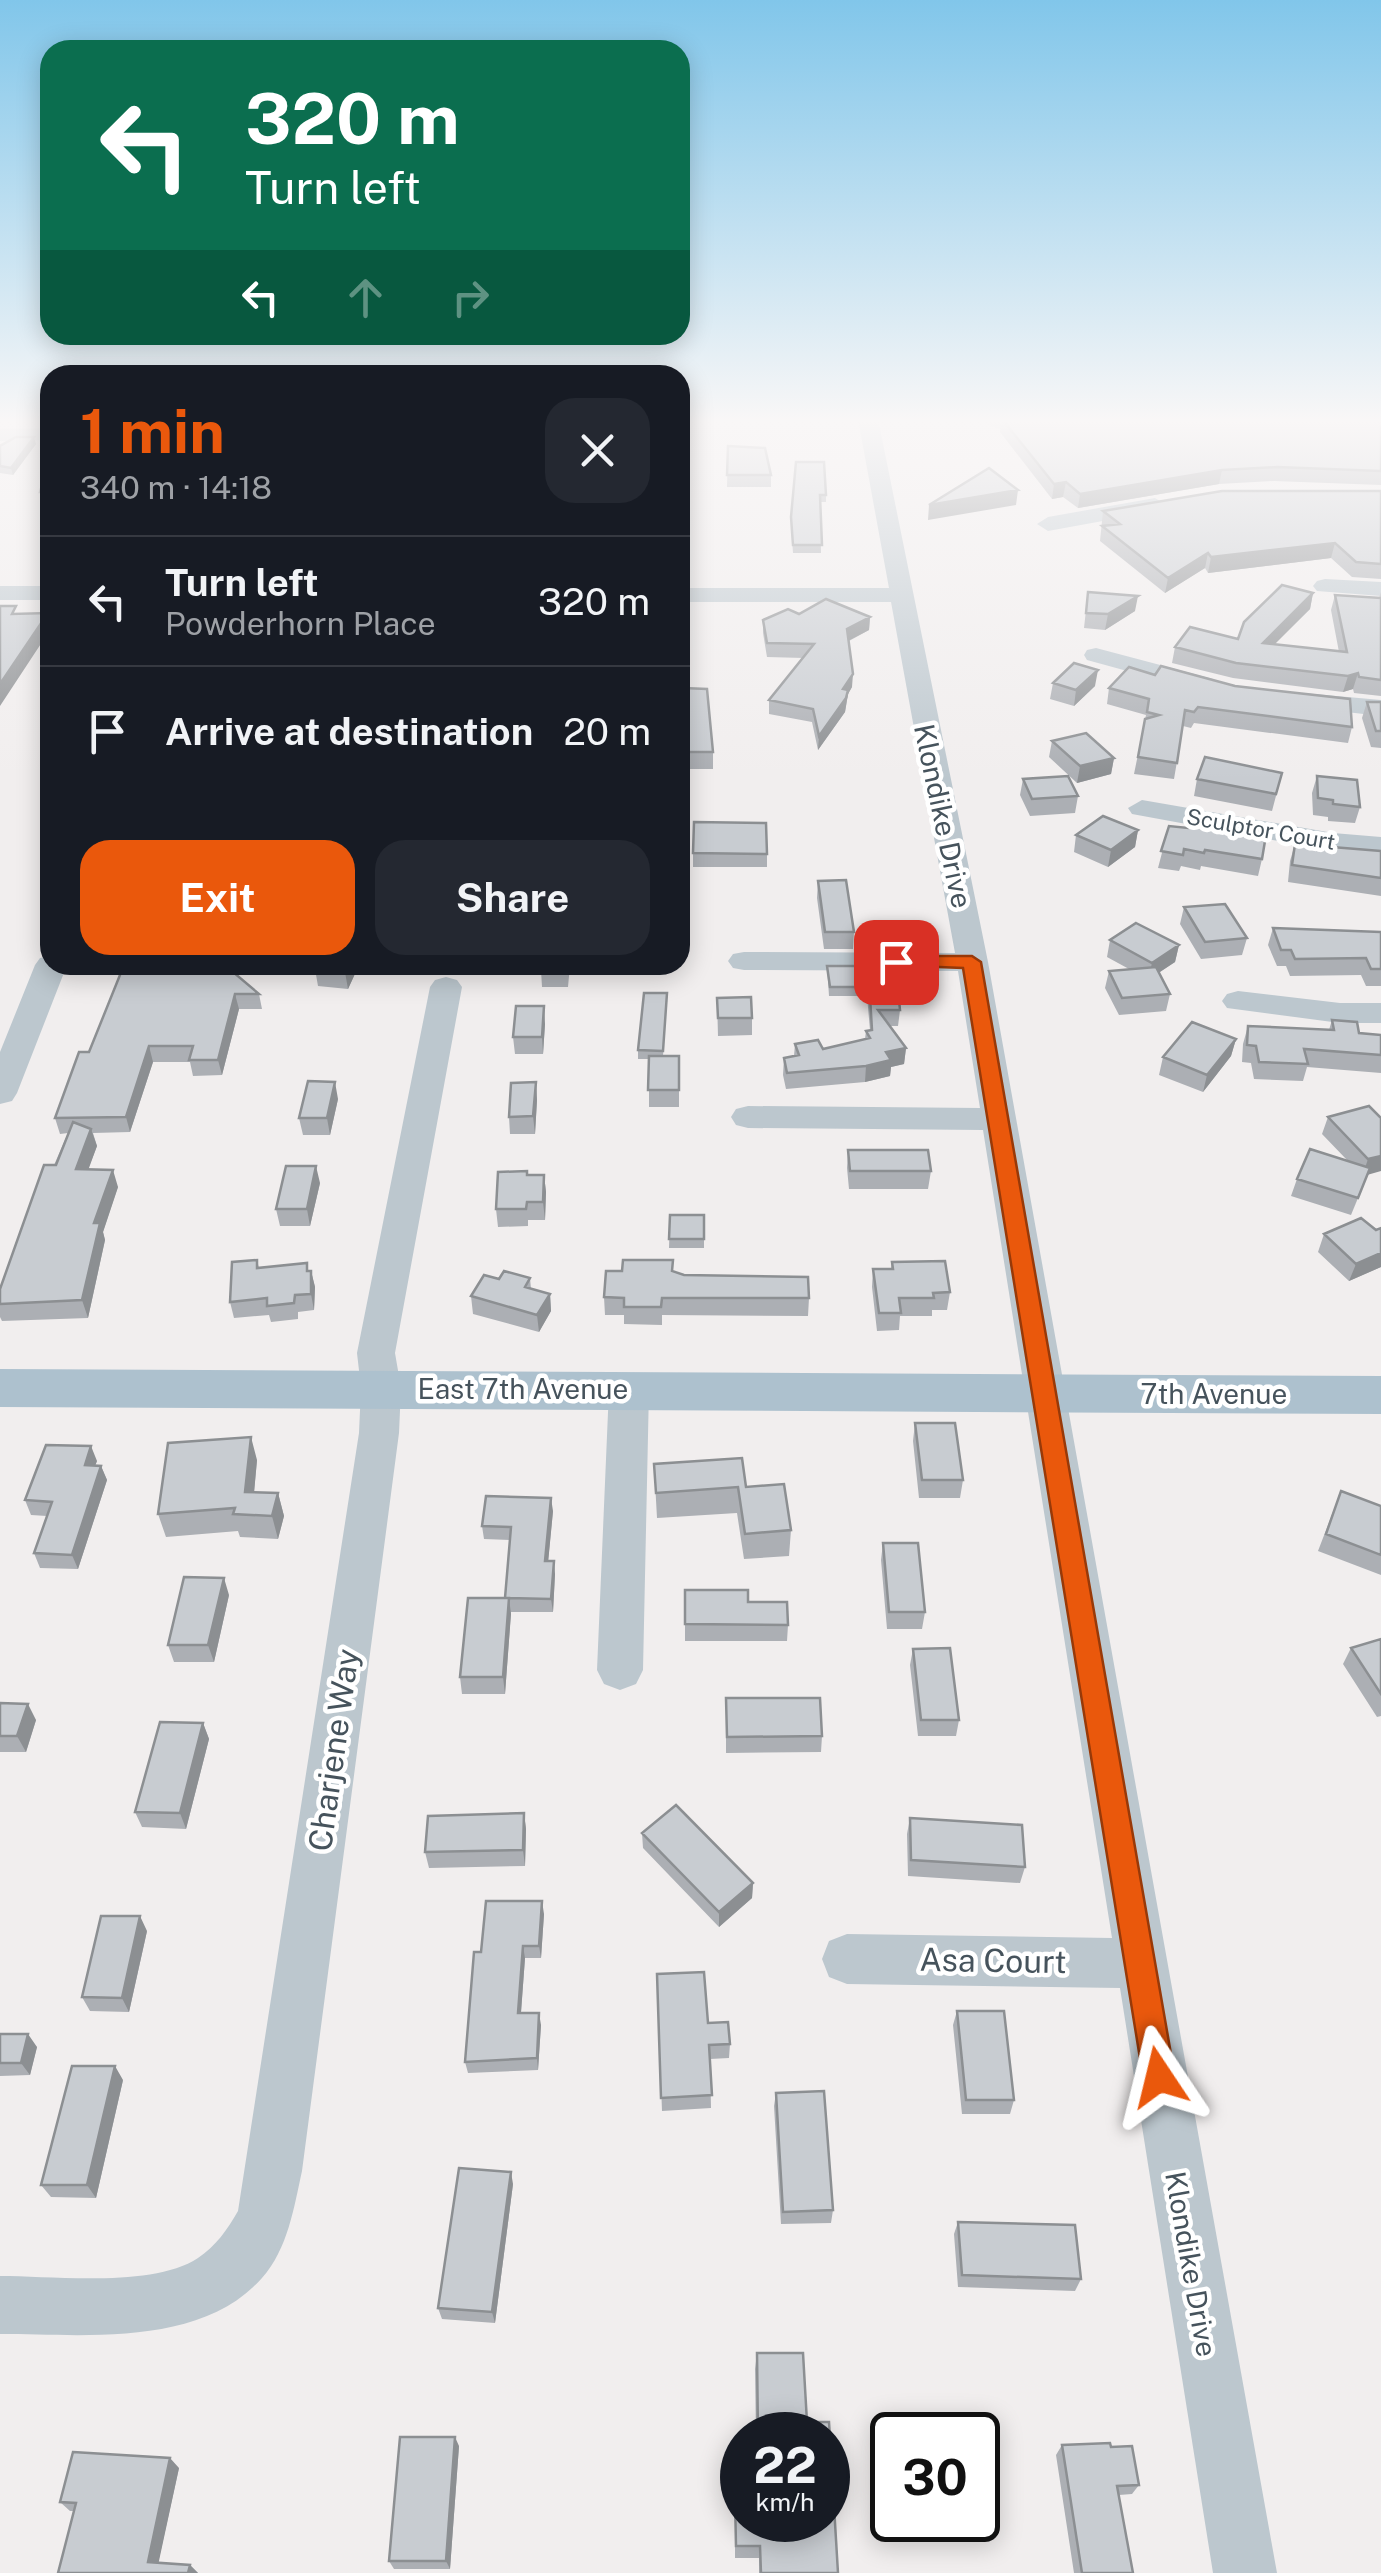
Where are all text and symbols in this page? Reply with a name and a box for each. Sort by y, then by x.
text: 320 m [245,77,460,160]
icon: left [80,80,210,210]
text: Turn left [245,161,421,214]
icon: left [233,270,288,325]
icon: ahead [338,270,393,325]
icon: right [443,270,498,325]
text: 1 min [80,396,225,467]
button: close [545,398,650,503]
text: 340 m · 14:18 [80,469,272,506]
text: Turn left [165,560,319,605]
icon: left [80,574,135,629]
text: 320 m [538,579,650,624]
text: Powderhorn Place [165,605,436,642]
icon: arrive [80,704,135,759]
text: Arrive at destination [165,709,533,754]
text: 20 m [563,709,651,754]
street label: Klondike Drive [908,721,979,911]
street label: Sculptor Court [1185,803,1337,855]
button: Exit [80,840,355,955]
button: Share [375,840,650,955]
pin [854,920,939,1005]
icon: arrive [869,935,924,990]
street label: East 7th Avenue [418,1372,628,1405]
street label: 7th Avenue [1141,1377,1287,1410]
street label: Charjene Way [301,1646,366,1854]
street label: Asa Court [919,1941,1067,1980]
position arrow [1107,2025,1211,2129]
street label: Klondike Drive [1159,2169,1224,2359]
speed limit sign: 30 [870,2412,1000,2542]
text: 22 [753,2435,817,2494]
text: km/h [756,2487,814,2517]

